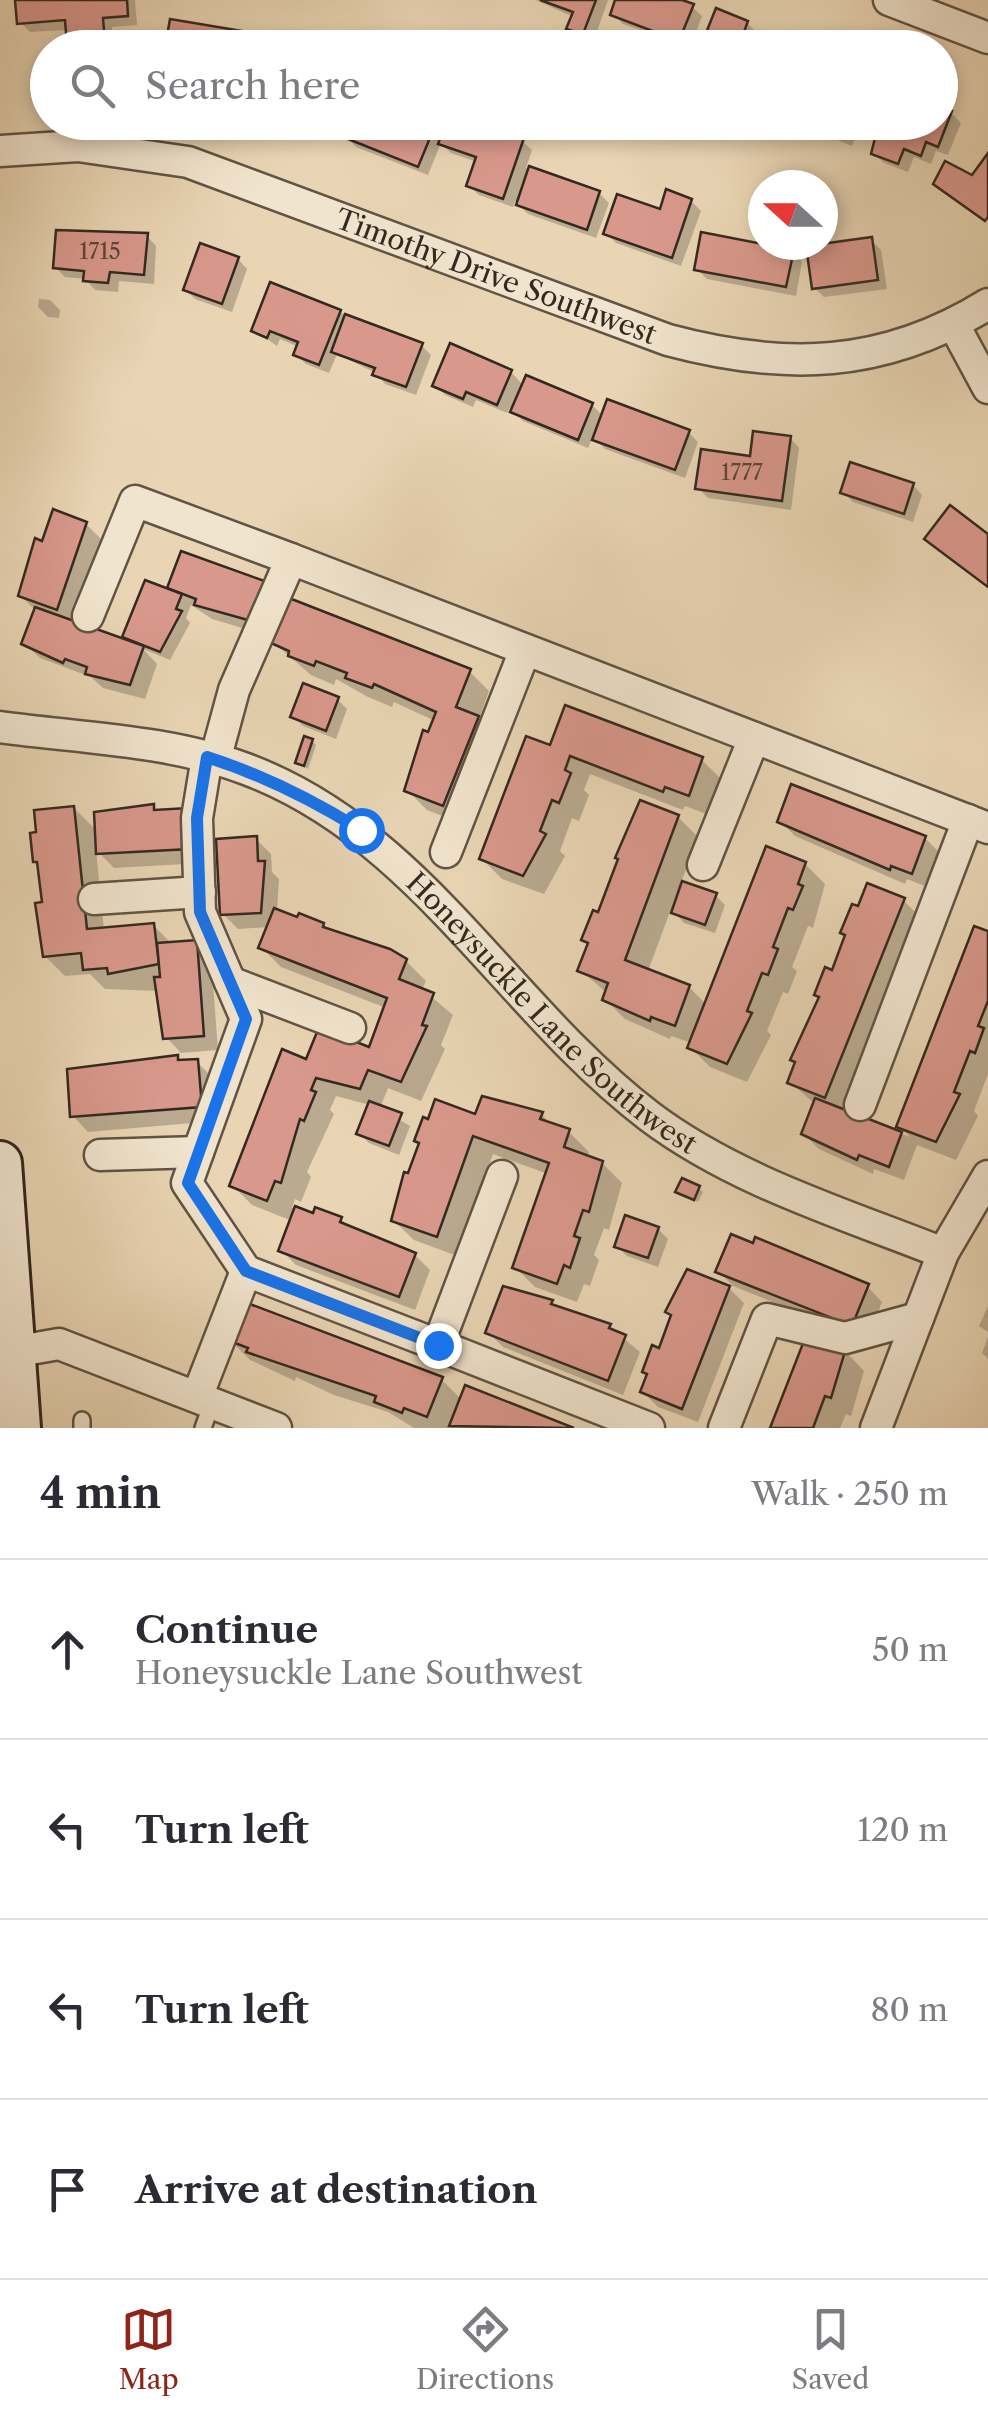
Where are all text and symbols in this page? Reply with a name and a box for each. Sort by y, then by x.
search box [30,30,958,140]
icon: search [65,58,120,113]
text: Search here [145,62,360,109]
north arrow [748,170,838,260]
street label: Timothy Drive Southwest [331,201,661,351]
house number: 1715 [79,238,121,265]
house number: 1777 [721,459,763,486]
route start [339,808,385,854]
street label: Honeysuckle Lane Southwest [399,865,703,1161]
route end [416,1323,462,1369]
text: 4 min [40,1467,161,1519]
text: Walk · 250 m [751,1474,948,1513]
text: Continue [135,1606,318,1653]
icon: ahead [40,1622,95,1677]
text: 50 m [872,1630,948,1669]
text: Honeysuckle Lane Southwest [135,1653,583,1692]
icon: left [40,1802,95,1857]
text: Turn left [135,1806,309,1853]
text: 120 m [858,1810,948,1849]
icon: left [40,1982,95,2037]
text: Turn left [135,1986,309,2033]
text: 80 m [870,1990,948,2029]
icon: arrive [40,2162,95,2217]
text: Arrive at destination [135,2166,538,2213]
tab: Map [119,2302,179,2396]
tab: Directions [416,2302,554,2396]
tab: Saved [792,2302,869,2396]

